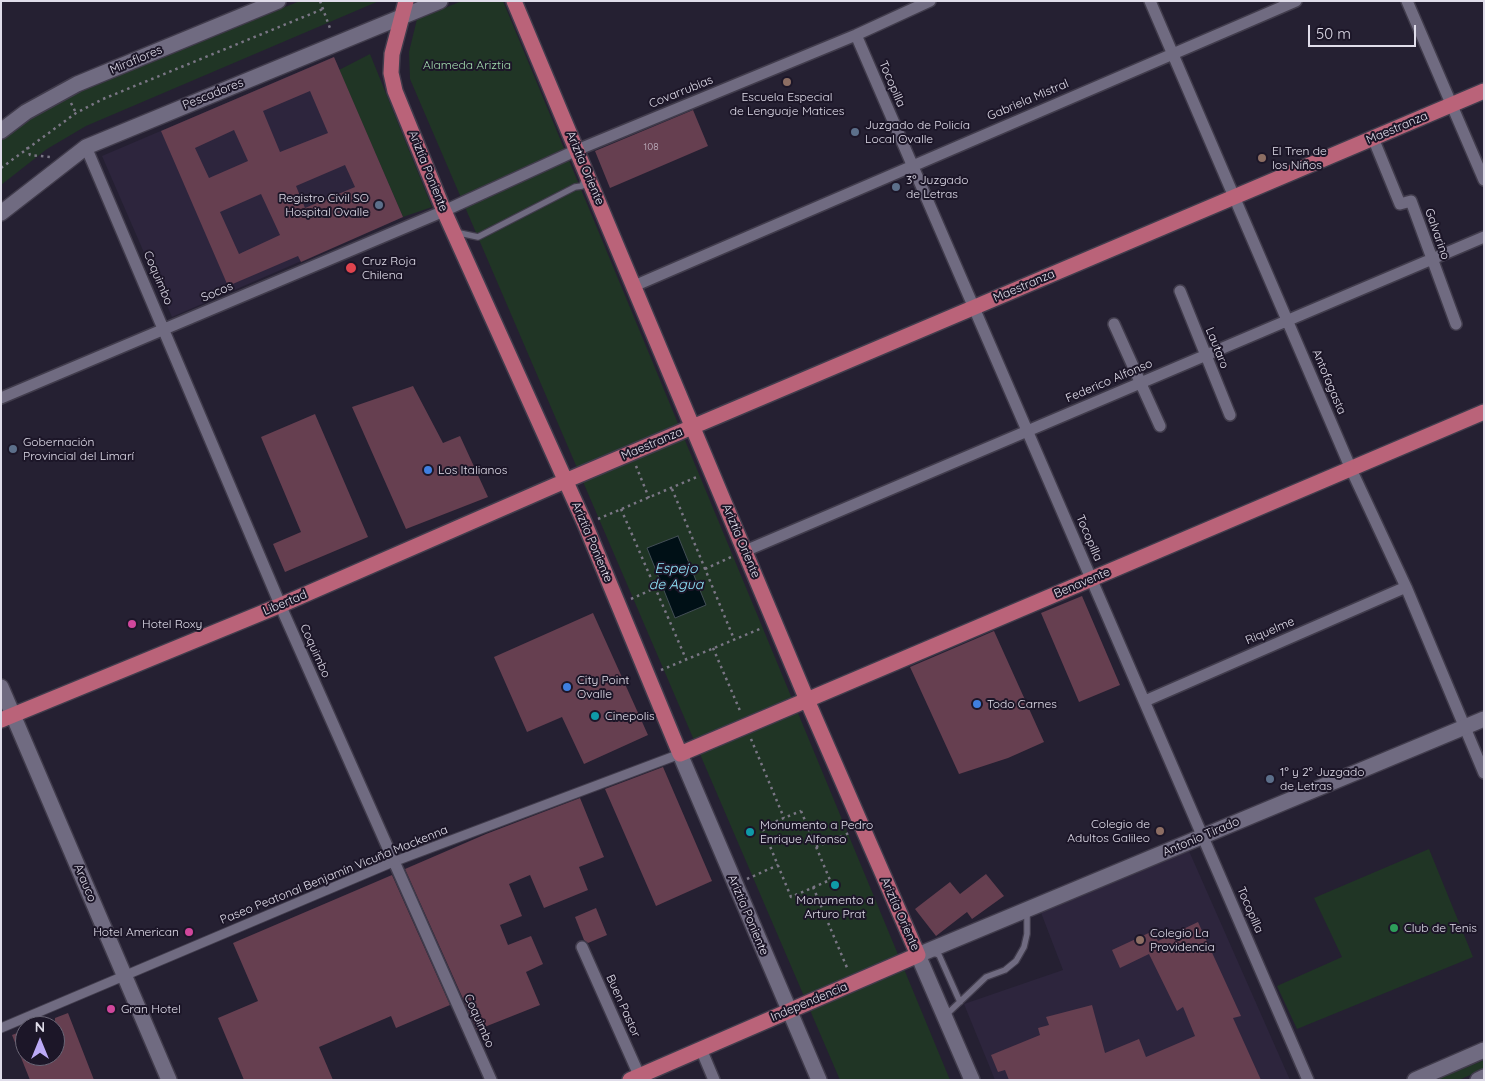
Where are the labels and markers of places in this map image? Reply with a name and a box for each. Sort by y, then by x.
marker: Escuela Especial de Lenguaje Matices [781,76,793,88]
place label: Escuela Especial de Lenguaje Matices [730,90,844,118]
place label: Juzgado de Policía Local Ovalle [865,118,970,146]
marker: Juzgado de Policía Local Ovalle [849,126,861,138]
place label: El Tren de los Niños [1272,144,1327,172]
marker: El Tren de los Niños [1256,152,1268,164]
place label: 3º Juzgado de Letras [906,173,968,201]
marker: 3º Juzgado de Letras [890,181,902,193]
place label: Registro Civil SO Hospital Ovalle [278,191,369,219]
marker: Registro Civil SO Hospital Ovalle [373,199,385,211]
place label: Cruz Roja Chilena [362,254,416,282]
marker: Cruz Roja Chilena [344,261,358,275]
place label: Gobernación Provincial del Limarí [23,435,134,463]
marker: Gobernación Provincial del Limarí [7,443,19,455]
place label: Los Italianos [438,463,507,477]
marker: Los Italianos [422,464,434,476]
place label: Hotel Roxy [142,617,202,631]
marker: Hotel Roxy [126,618,138,630]
place label: City Point Ovalle [577,673,629,701]
marker: City Point Ovalle [561,681,573,693]
place label: Todo Carnes [987,697,1057,711]
marker: Todo Carnes [971,698,983,710]
place label: Cinepolis [605,709,655,723]
marker: Cinepolis [589,710,601,722]
place label: 1º y 2° Juzgado de Letras [1280,765,1365,793]
marker: 1º y 2° Juzgado de Letras [1264,773,1276,785]
place label: Colegio de Adultos Galileo [1067,817,1150,845]
place label: Monumento a Pedro Enrique Alfonso [760,818,873,846]
marker: Colegio de Adultos Galileo [1154,825,1166,837]
marker: Monumento a Pedro Enrique Alfonso [744,826,756,838]
marker: Monumento a Arturo Prat [829,879,841,891]
place label: Monumento a Arturo Prat [796,893,874,921]
place label: Club de Tenis [1404,921,1477,935]
marker: Club de Tenis [1388,922,1400,934]
place label: Hotel American [93,925,179,939]
marker: Hotel American [183,926,195,938]
place label: Colegio La Providencia [1150,926,1215,954]
marker: Colegio La Providencia [1134,934,1146,946]
place label: Gran Hotel [121,1002,181,1016]
marker: Gran Hotel [105,1003,117,1015]

